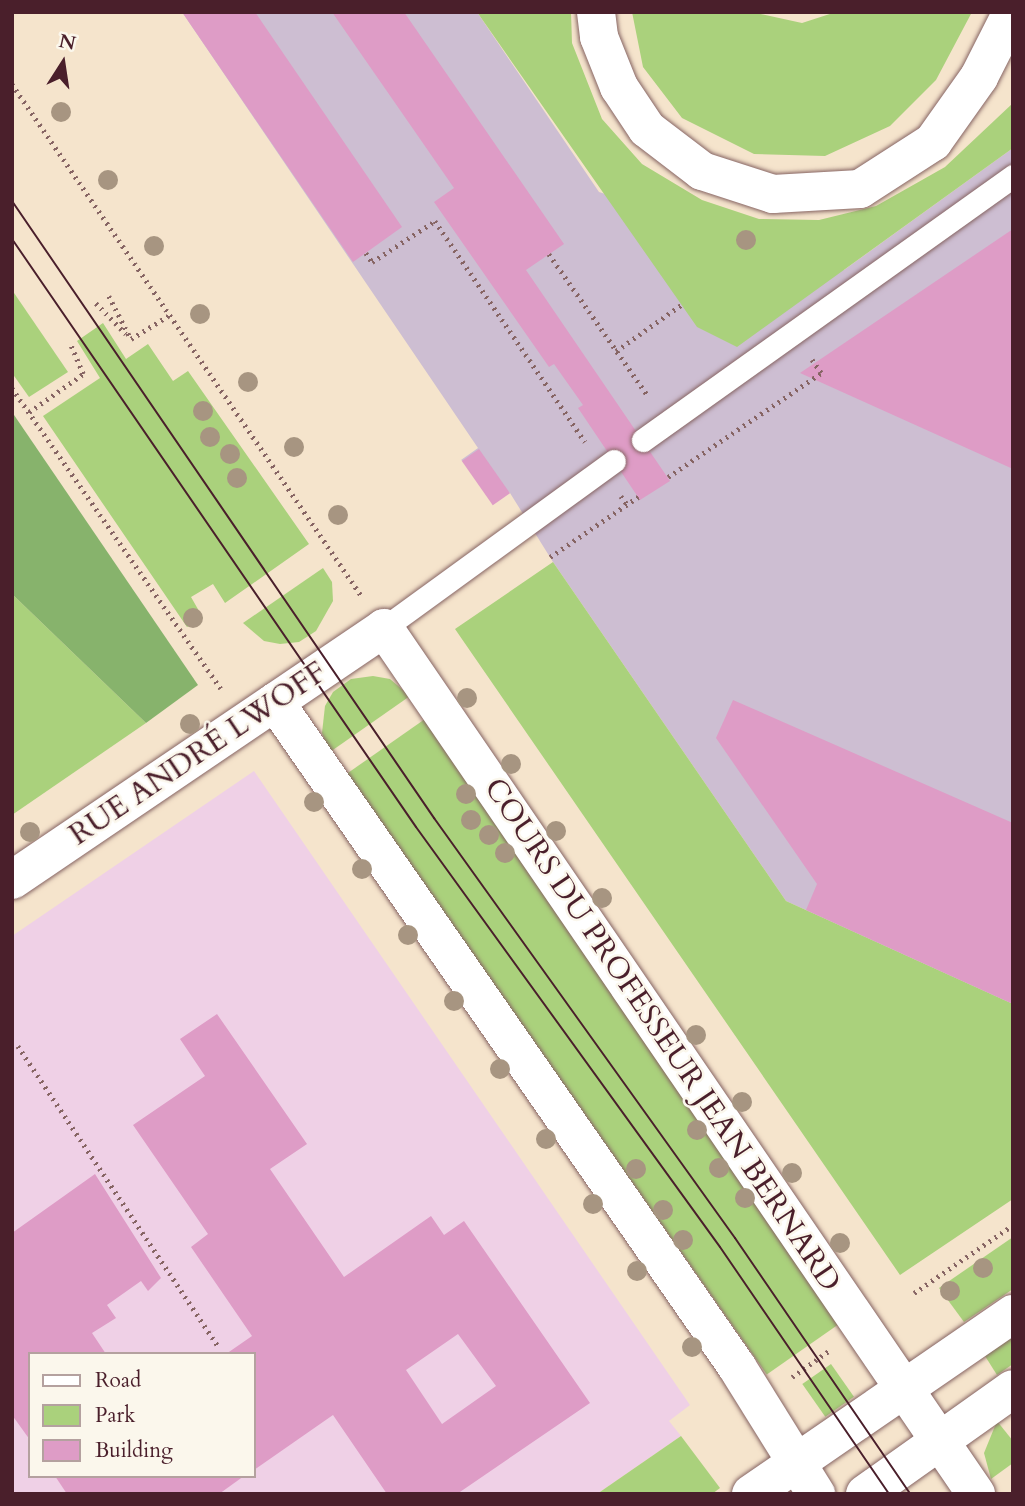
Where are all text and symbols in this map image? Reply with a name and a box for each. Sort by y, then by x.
north arrow [28,28,98,98]
text: N [57,28,78,57]
street label: RUE ANDRÉ LWOFF [63,655,333,853]
street label: COURS DU PROFESSEUR JEAN BERNARD [476,771,848,1299]
legend [28,1352,256,1478]
text: Road [95,1366,141,1395]
text: Park [95,1401,135,1430]
text: Building [95,1436,173,1465]

